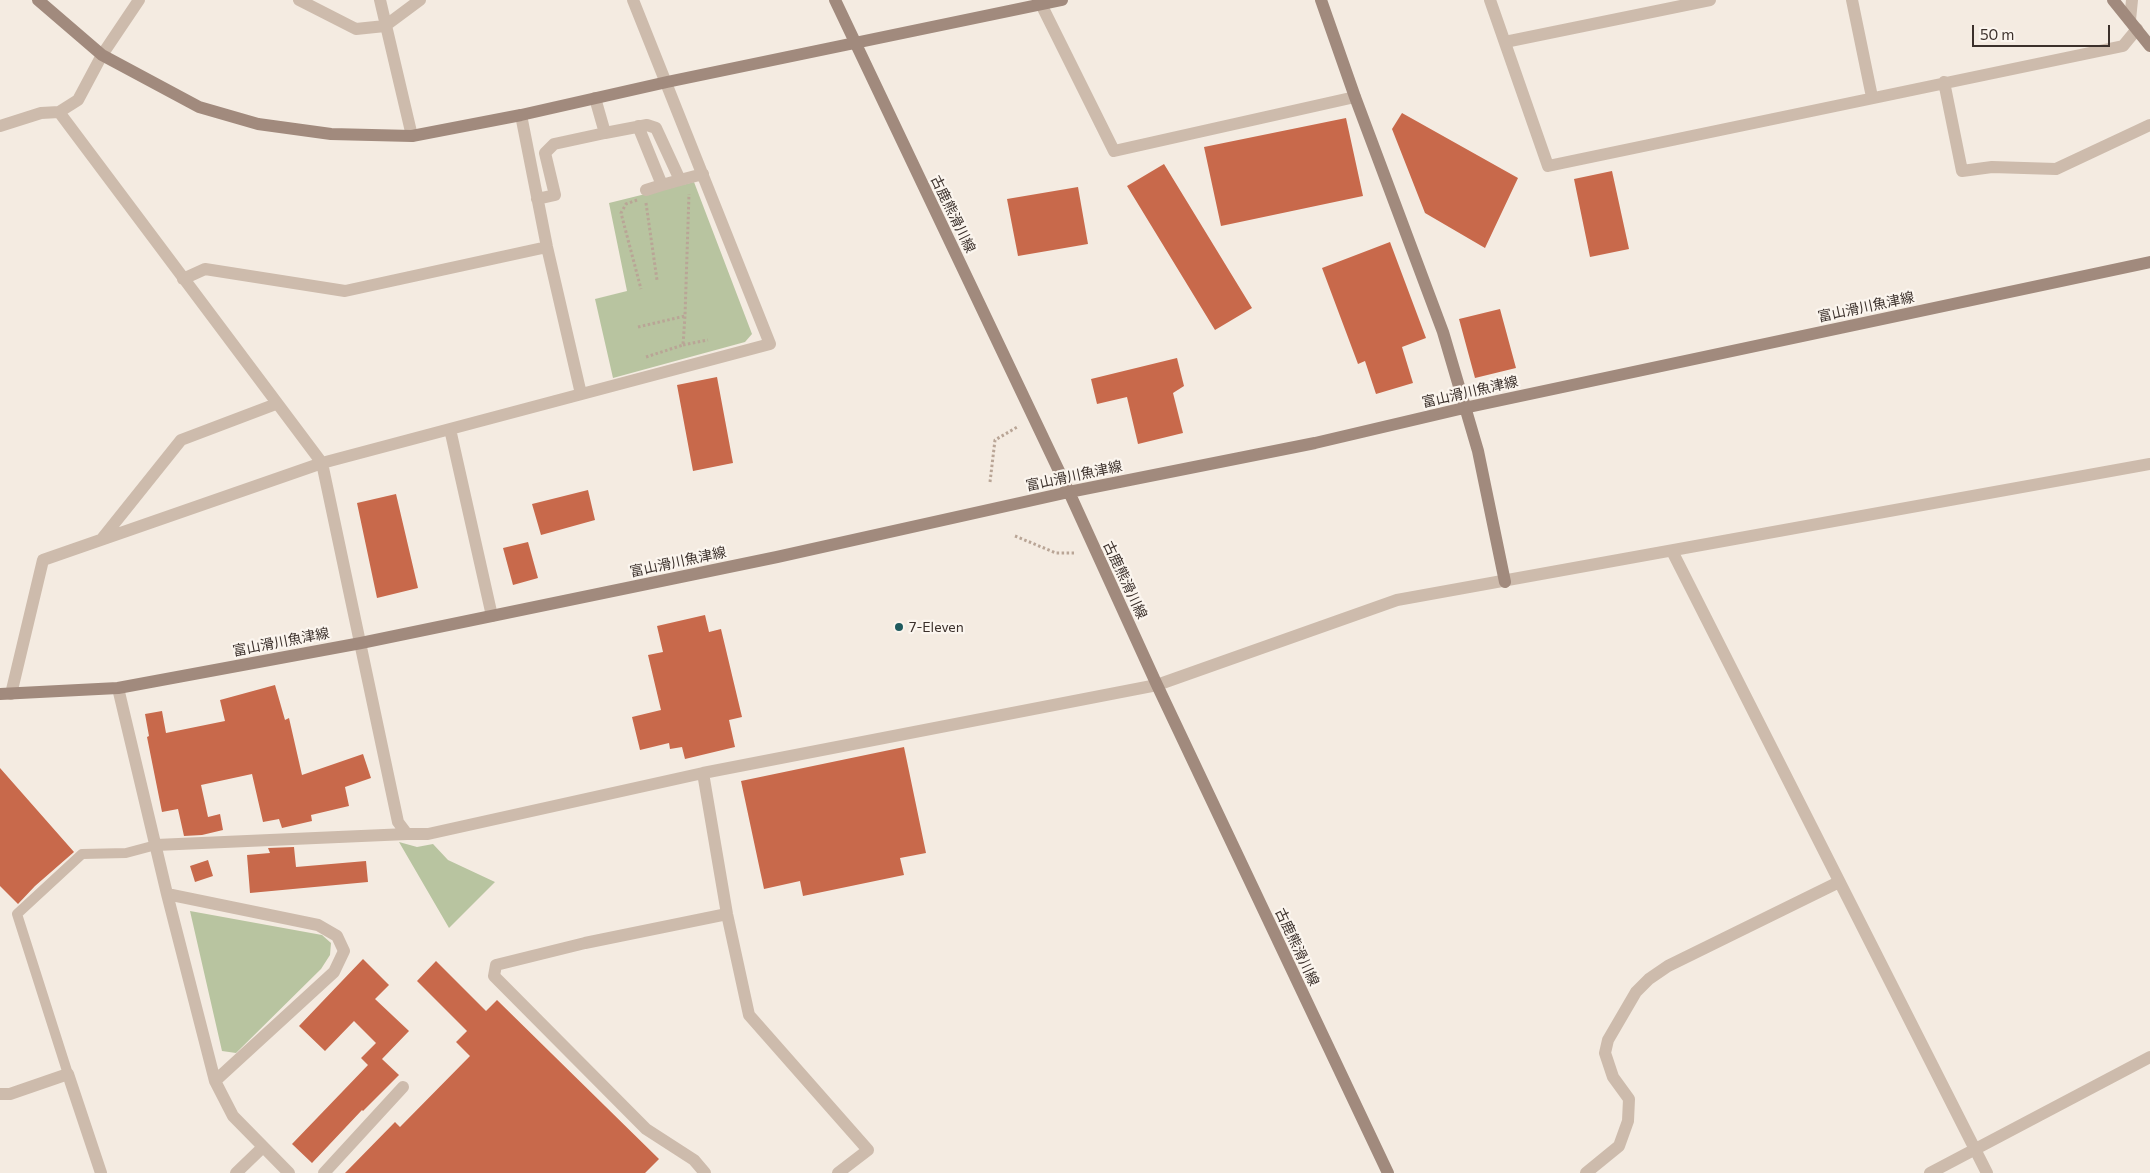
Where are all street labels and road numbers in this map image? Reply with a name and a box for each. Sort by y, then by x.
street label: 古鹿熊滑川線 [927,173,979,255]
street label: 富山滑川魚津線 [1816,289,1916,325]
street label: 富山滑川魚津線 [1420,373,1520,411]
street label: 富山滑川魚津線 [1024,458,1124,494]
street label: 古鹿熊滑川線 [1100,538,1150,622]
street label: 富山滑川魚津線 [628,544,728,580]
street label: 富山滑川魚津線 [231,624,331,660]
street label: 古鹿熊滑川線 [1272,905,1322,989]

